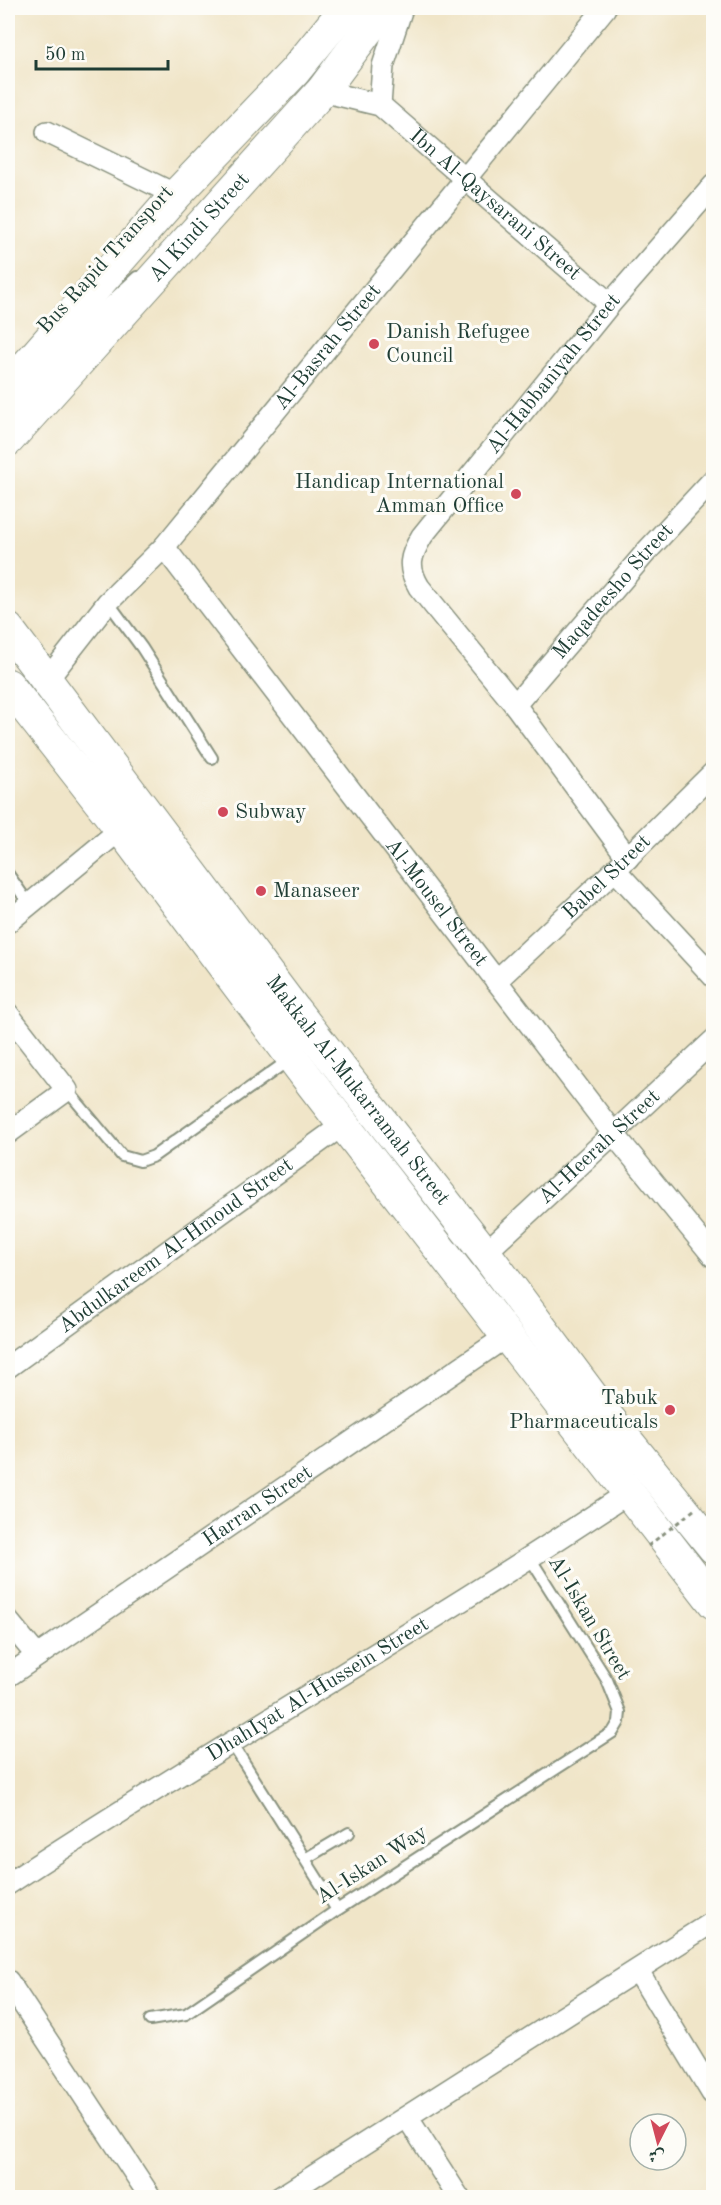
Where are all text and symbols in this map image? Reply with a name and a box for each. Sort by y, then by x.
scale bar [36,33,168,71]
text: 50 m [45,46,85,64]
street label: Ibn Al-Qaysarani Street [406,125,585,284]
street label: Al Kindi Street [145,169,254,286]
street label: Bus Rapid Transport [34,182,178,338]
street label: Al-Basrah Street [270,280,385,414]
street label: Al-Habbaniyah Street [483,290,624,458]
place label: Danish Refugee Council [386,322,530,367]
marker: Danish Refugee Council [367,337,381,351]
place label: Handicap International Amman Office [295,472,504,517]
marker: Handicap International Amman Office [509,487,523,501]
street label: Maqadeesho Street [549,520,677,663]
place label: Subway [235,802,306,823]
marker: Subway [216,805,230,819]
street label: Babel Street [559,830,655,923]
street label: Al-Mousel Street [381,835,492,970]
place label: Manaseer [273,881,360,902]
marker: Manaseer [254,884,268,898]
street label: Makkah Al-Mukarramah Street [262,972,454,1209]
street label: Al-Heerah Street [534,1085,664,1208]
street label: Abdulkareem Al-Hmoud Street [55,1154,297,1337]
place label: Tabuk Pharmaceuticals [509,1388,658,1433]
marker: Tabuk Pharmaceuticals [663,1403,677,1417]
street label: Harran Street [199,1461,316,1551]
street label: Al-Iskan Street [544,1552,634,1684]
street label: DhahIyat Al-Hussein Street [203,1613,432,1765]
street label: Al-Iskan Way [313,1822,431,1908]
north arrow [628,2112,688,2172]
text: ش [648,2146,665,2164]

